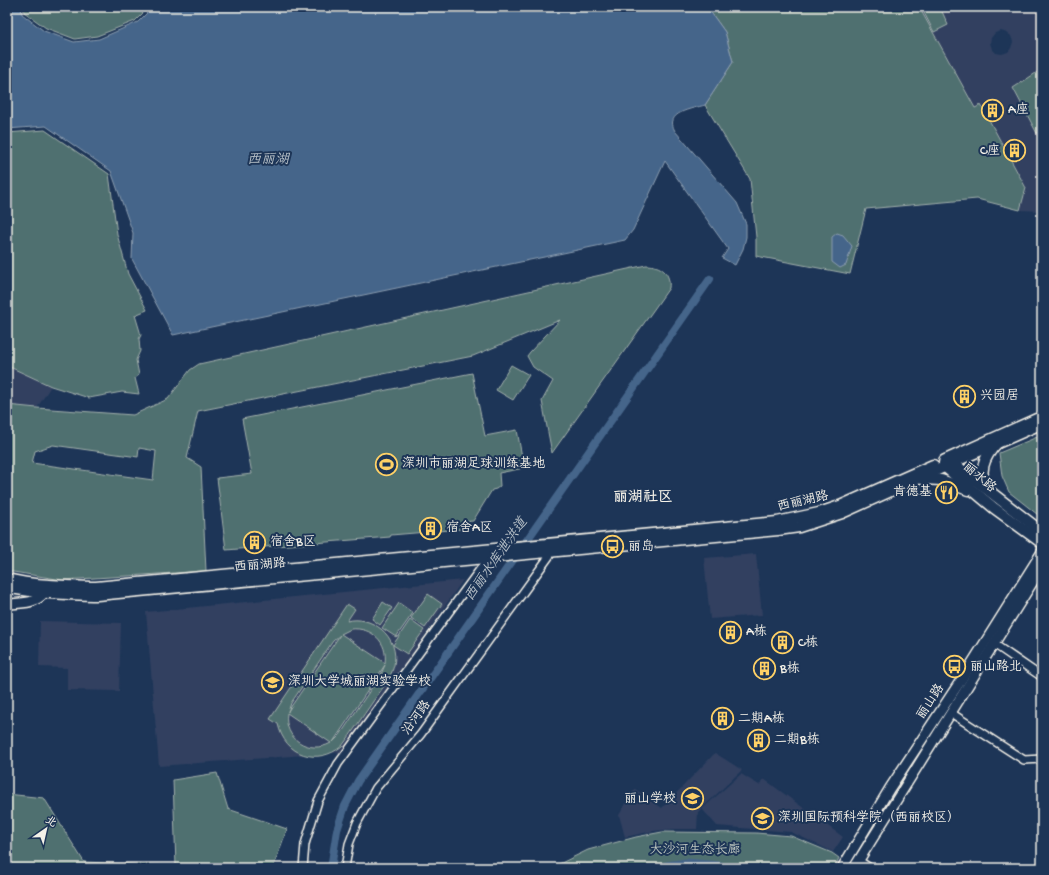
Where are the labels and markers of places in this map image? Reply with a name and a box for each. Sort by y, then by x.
building icon: A座 [980,97,1006,123]
place label: A座 [1008,102,1029,118]
building icon: C座 [1002,138,1028,164]
place label: C座 [980,143,1000,159]
building icon: 兴园居 [951,383,977,409]
place label: 兴园居 [980,388,1019,404]
sports icon: 深圳市丽湖足球训练基地 [373,451,399,477]
place label: 深圳市丽湖足球训练基地 [402,456,545,472]
restaurant icon: 肯德基 [934,479,960,505]
place label: 肯德基 [893,483,932,500]
building icon: 宿舍A区 [418,515,444,541]
place label: 宿舍A区 [446,520,493,536]
building icon: 宿舍B区 [242,529,268,555]
place label: 宿舍B区 [270,534,316,550]
bus stop icon: 丽岛 [599,534,625,560]
place label: 丽岛 [628,539,654,555]
building icon: A栋 [718,619,744,645]
place label: A栋 [746,623,767,640]
building icon: C栋 [770,630,796,656]
place label: C栋 [798,634,818,651]
bus stop icon: 丽山路北 [942,654,968,680]
building icon: B栋 [752,656,778,682]
place label: 丽山路北 [970,659,1022,675]
place label: B栋 [779,660,800,677]
school or university icon: 深圳大学城丽湖实验学校 [259,669,285,695]
place label: 深圳大学城丽湖实验学校 [288,673,431,690]
building icon: 二期A栋 [710,706,736,732]
place label: 二期A栋 [738,710,785,727]
building icon: 二期B栋 [745,727,771,753]
place label: 二期B栋 [774,731,820,748]
school or university icon: 丽山学校 [679,786,705,812]
place label: 丽山学校 [624,790,676,807]
school or university icon: 深圳国际预科学院（西丽校区） [750,805,776,831]
place label: 深圳国际预科学院（西丽校区） [778,809,960,826]

